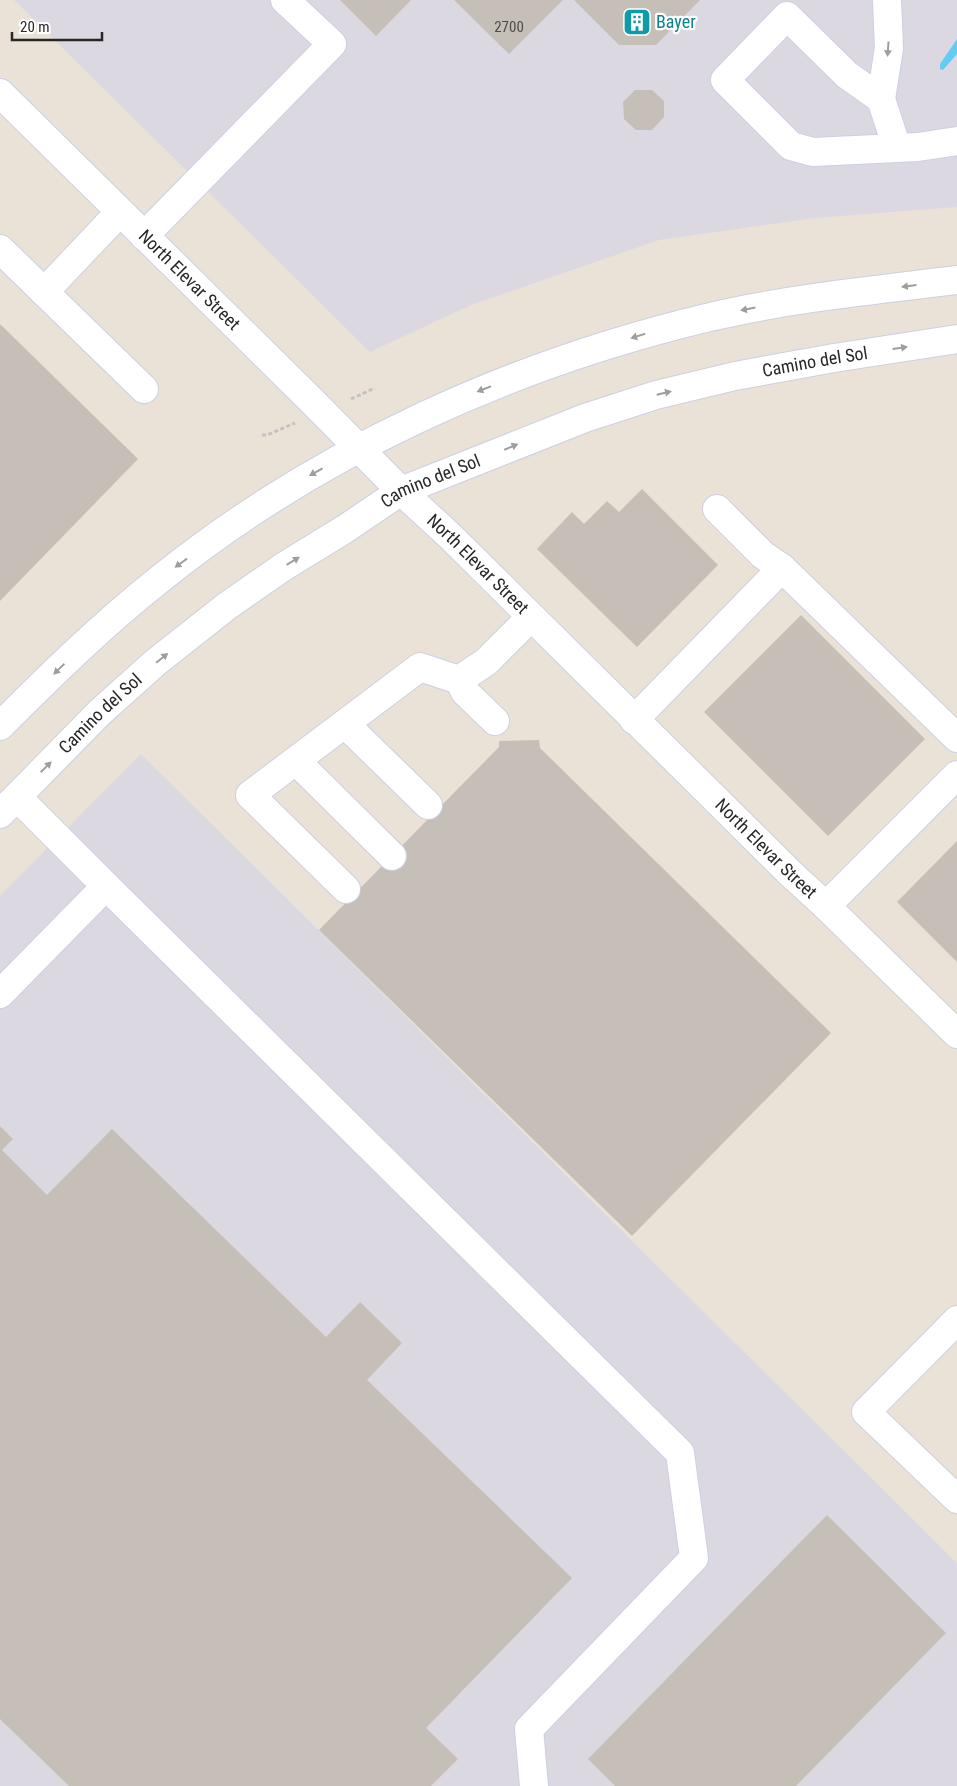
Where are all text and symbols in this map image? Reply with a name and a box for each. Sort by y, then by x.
building icon: Bayer [622,7,652,37]
scale bar [12,10,102,42]
place label: Bayer [656,11,696,32]
text: 20 m [20,18,50,36]
house number: 2700 [494,18,524,36]
one-way arrow [884,41,892,57]
street label: North Elevar Street [135,225,245,334]
one-way arrow [900,282,916,290]
one-way arrow [739,306,755,314]
one-way arrow [630,333,645,341]
street label: Camino del Sol [760,342,869,381]
one-way arrow [892,344,908,352]
one-way arrow [477,386,491,394]
one-way arrow [656,389,671,397]
one-way arrow [504,442,518,450]
street label: Camino del Sol [376,450,483,512]
one-way arrow [309,468,323,476]
street label: North Elevar Street [423,509,533,618]
one-way arrow [286,557,299,566]
one-way arrow [174,558,188,568]
one-way arrow [155,652,168,663]
one-way arrow [53,663,65,675]
street label: Camino del Sol [54,669,146,758]
one-way arrow [40,761,52,773]
street label: North Elevar Street [711,794,822,902]

